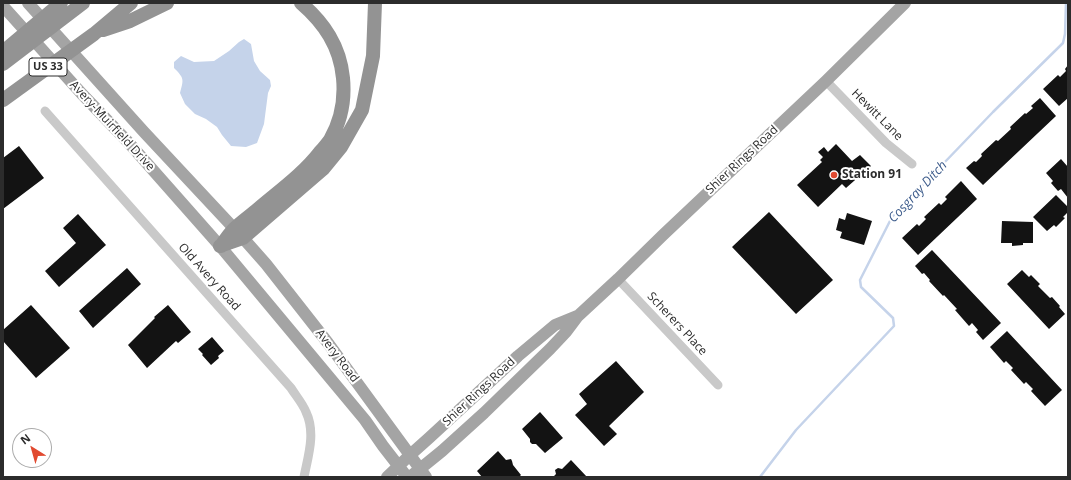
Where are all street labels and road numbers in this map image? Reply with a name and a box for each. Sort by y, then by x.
road number: US 33 [29,58,67,76]
street label: Avery-Muirfield Drive [67,78,157,174]
street label: Hewitt Lane [848,86,906,144]
street label: Shier Rings Road [703,123,781,197]
street label: Old Avery Road [175,240,243,314]
street label: Scherers Place [644,289,710,359]
street label: Avery Road [312,327,362,385]
street label: Shier Rings Road [440,355,518,429]

